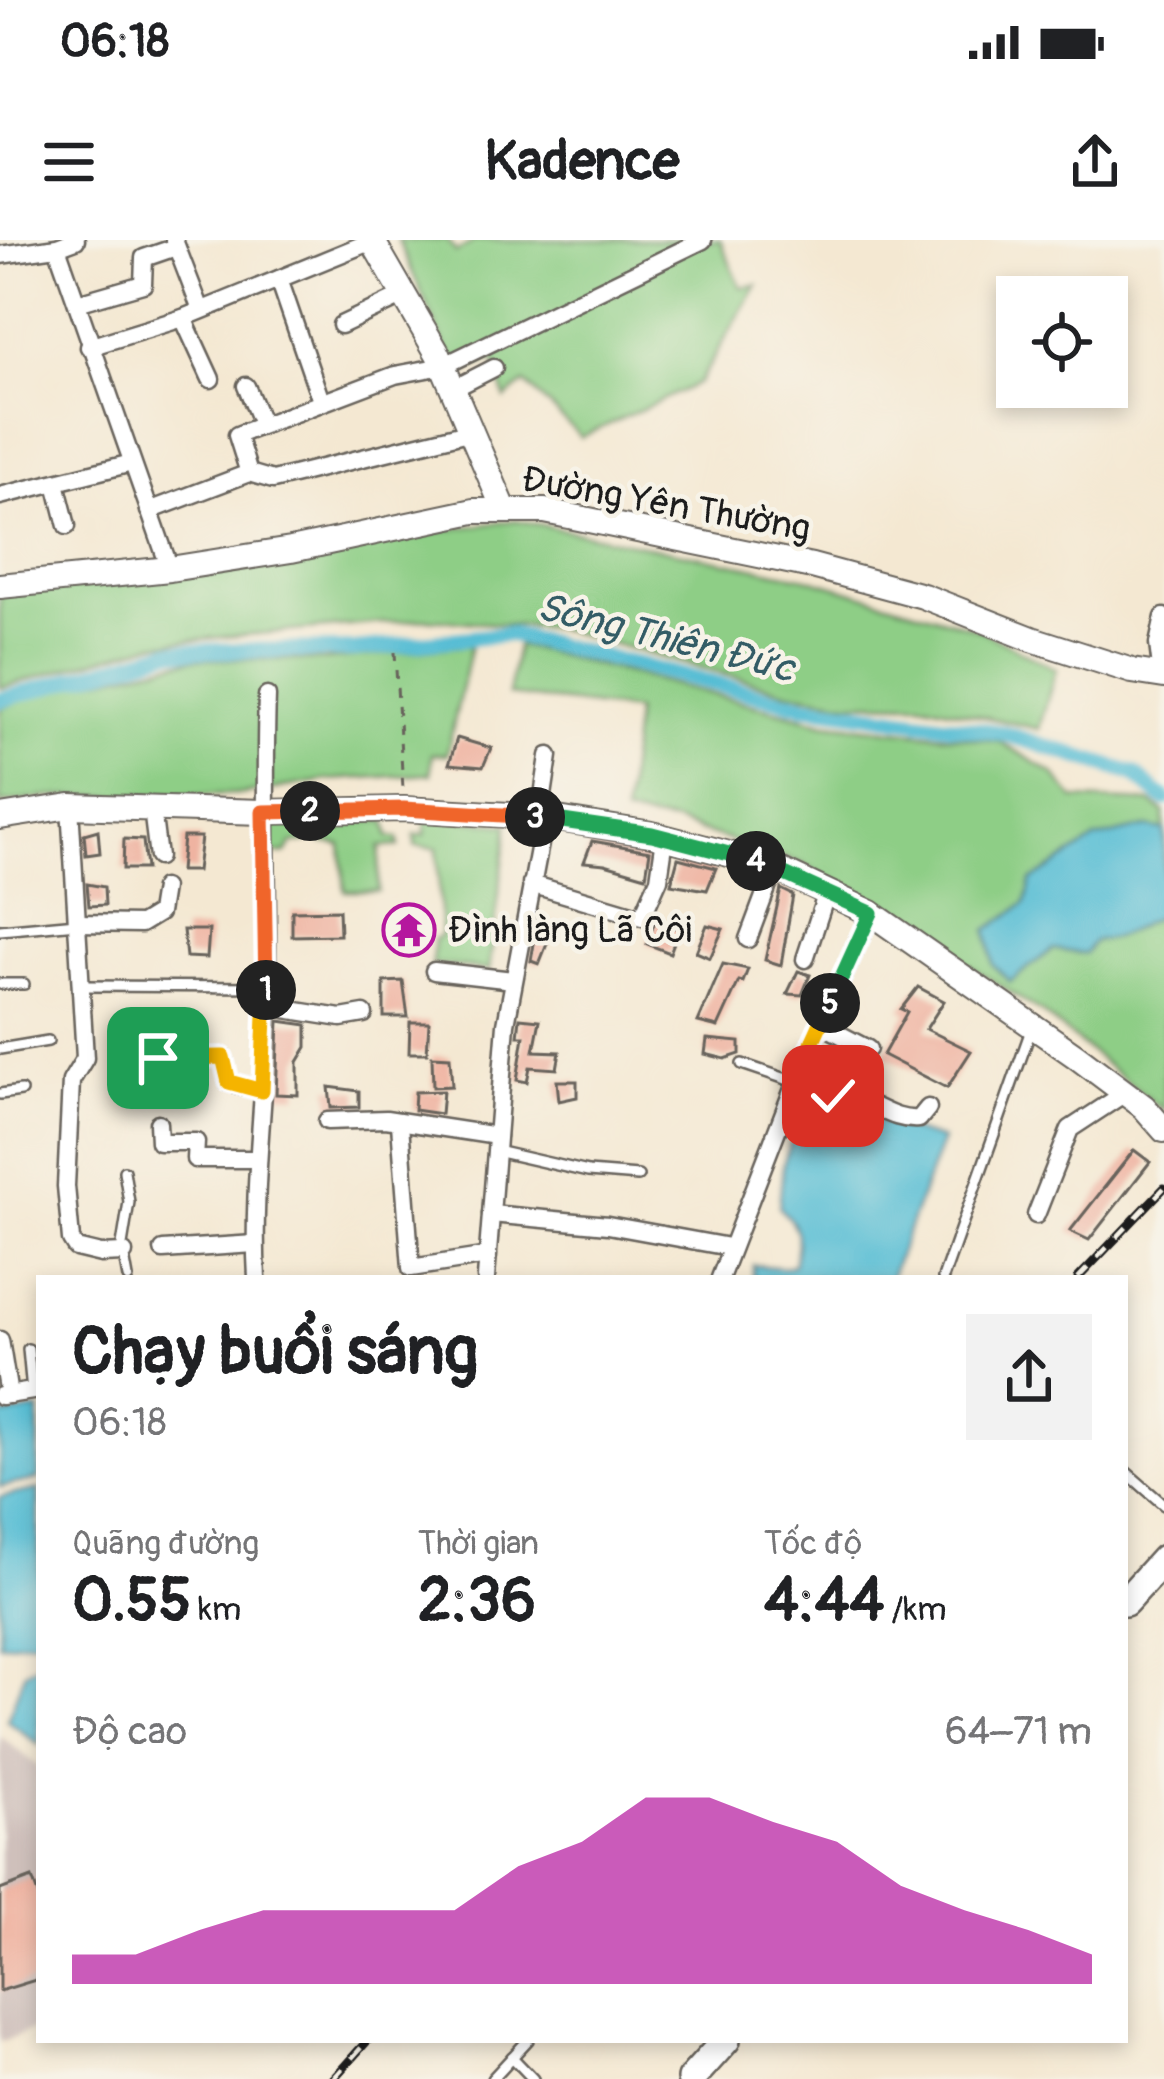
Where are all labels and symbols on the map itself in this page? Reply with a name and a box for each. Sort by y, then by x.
street label: Đường Yên Thường [518,456,814,552]
water label: Sông Thiên Đức [533,582,802,694]
pin: 2 [280,781,340,841]
pin: 3 [505,787,565,847]
pin: 4 [726,831,786,891]
temple icon: Đình làng Lã Côi [381,902,437,958]
place label: Đình làng Lã Côi [448,908,692,953]
pin: 1 [236,960,296,1020]
pin: 5 [800,973,860,1033]
pin [107,1007,209,1109]
pin [782,1045,884,1147]

